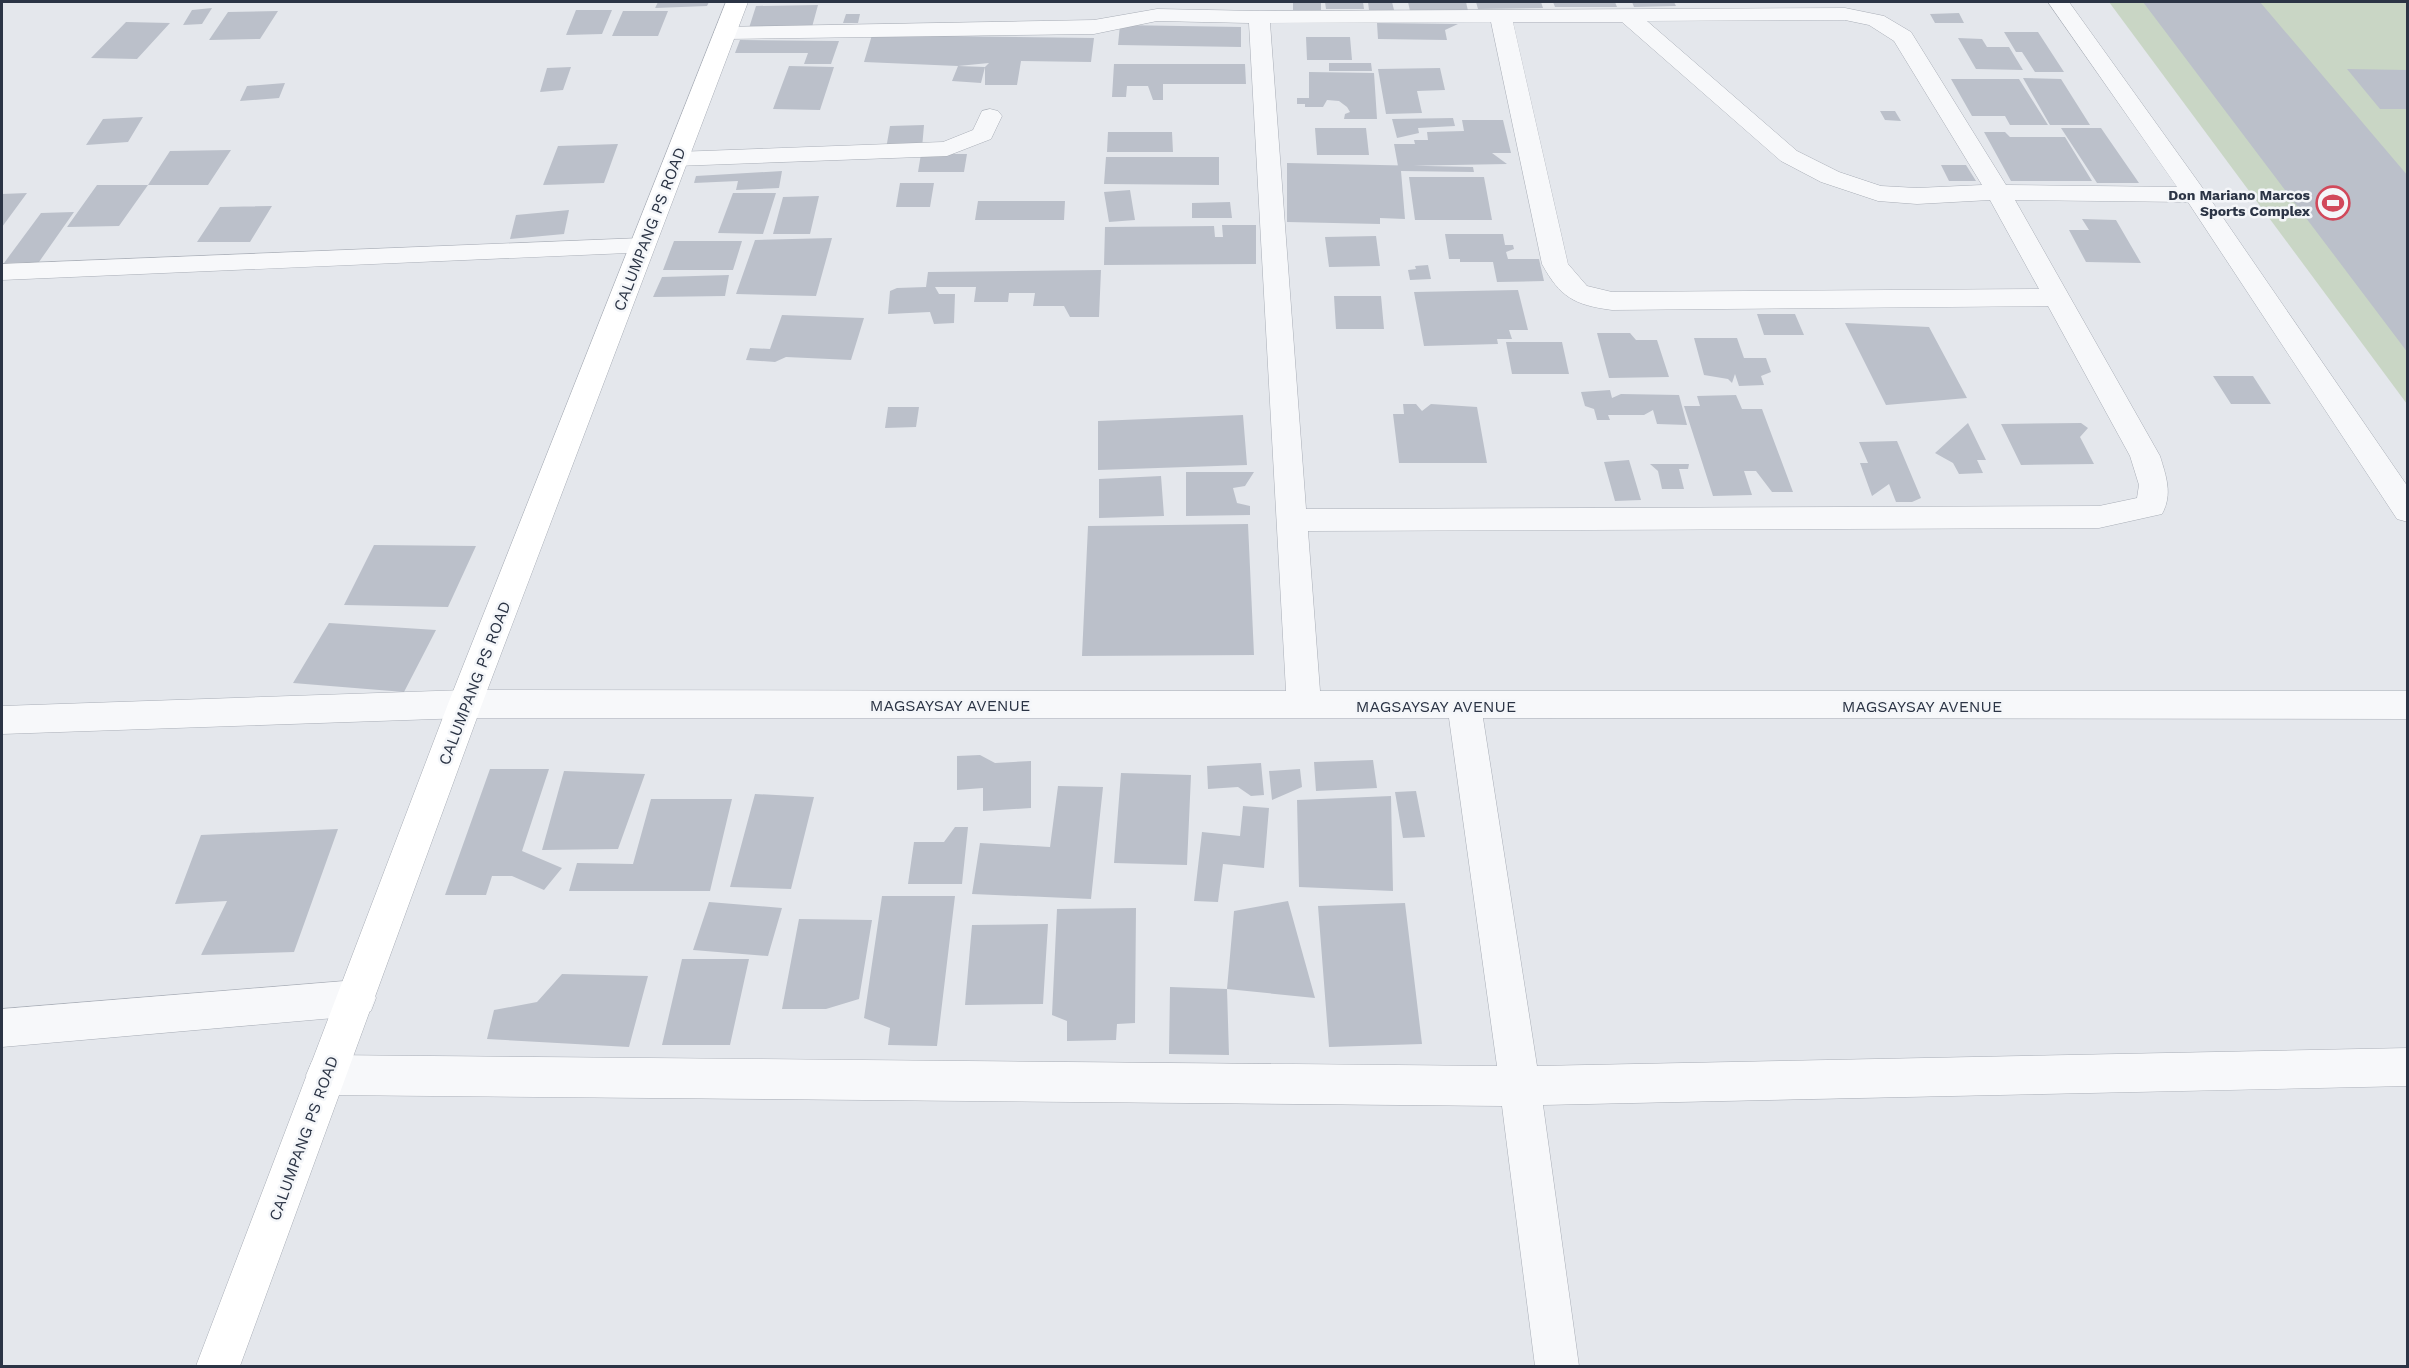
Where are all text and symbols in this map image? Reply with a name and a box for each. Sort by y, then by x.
street label: CALUMPANG PS ROAD [609,145,689,314]
sports icon: Don Mariano Marcos Sports Complex [2315,185,2351,221]
place label: Don Mariano Marcos Sports Complex [2168,187,2311,219]
street label: CALUMPANG PS ROAD [434,599,514,768]
street label: MAGSAYSAY AVENUE [870,696,1030,715]
street label: MAGSAYSAY AVENUE [1356,697,1516,716]
street label: MAGSAYSAY AVENUE [1842,697,2002,716]
street label: CALUMPANG PS ROAD [265,1053,342,1223]

